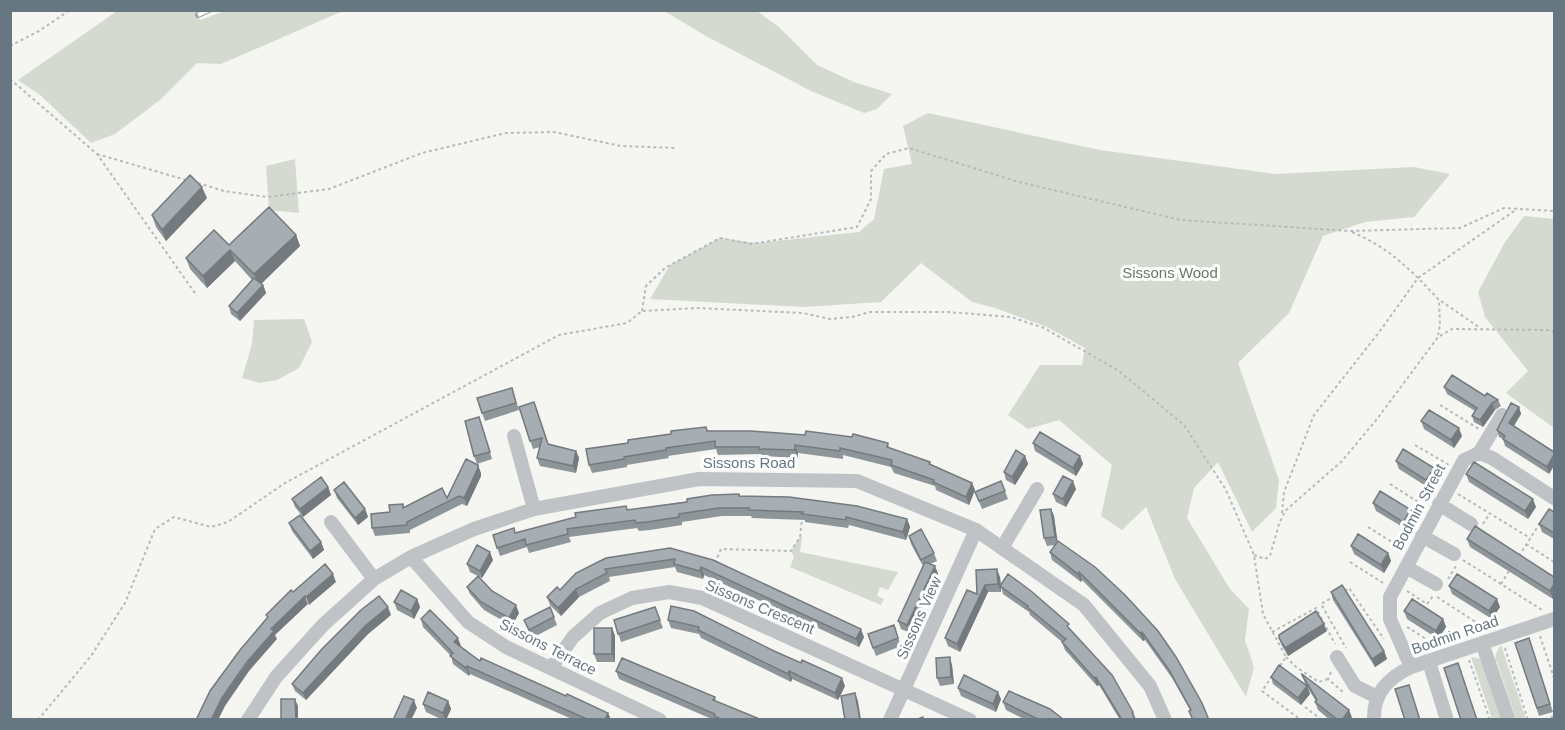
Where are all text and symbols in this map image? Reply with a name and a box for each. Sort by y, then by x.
park label: Sissons Wood [1122,264,1218,281]
street label: Sissons Road [703,454,795,471]
street label: Bodmin Street [1389,460,1449,553]
street label: Sissons View [893,574,944,662]
street label: Sissons Crescent [703,576,818,637]
street label: Bodmin Road [1409,612,1501,657]
street label: Sissons Terrace [497,615,600,678]

